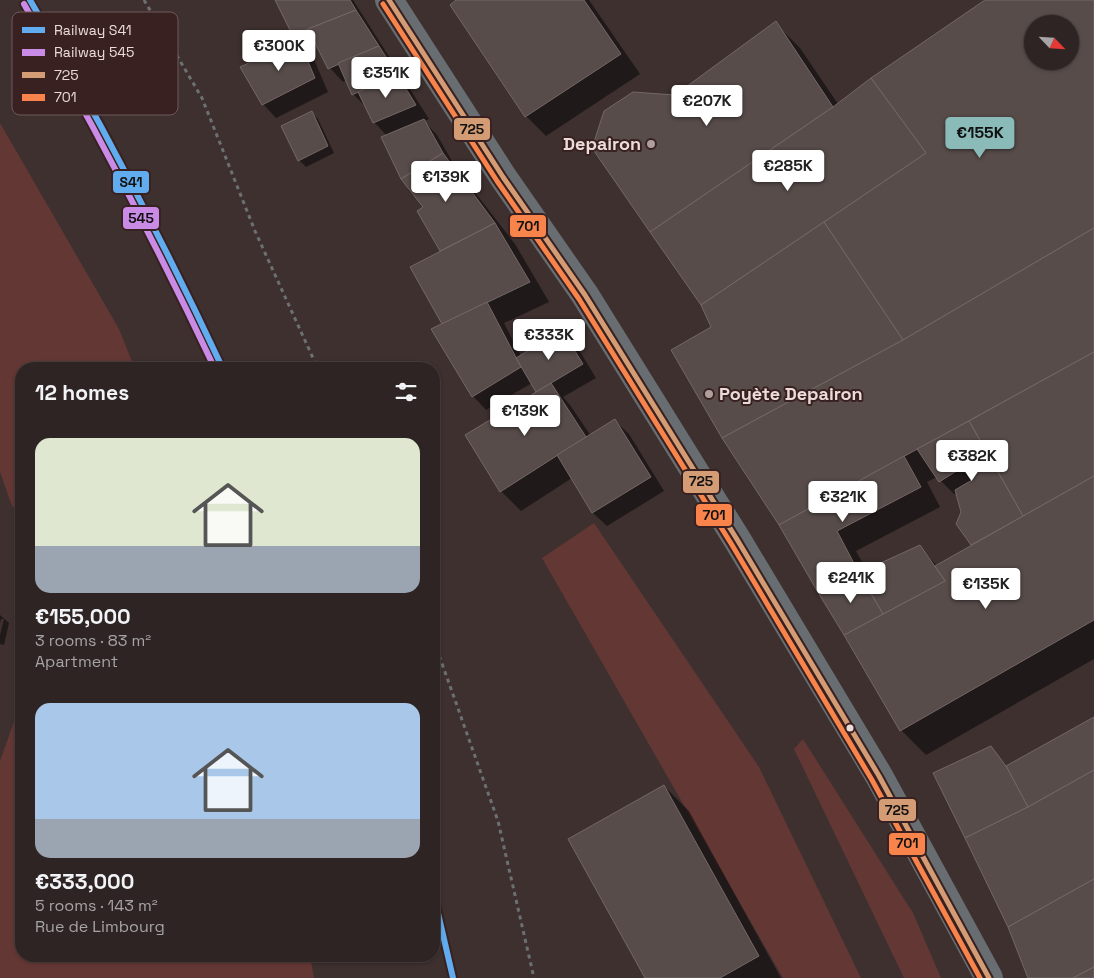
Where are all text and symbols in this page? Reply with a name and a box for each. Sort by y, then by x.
legend [12,12,178,115]
north arrow [1024,15,1079,70]
map controls [1024,15,1079,70]
text: Railway S41 [54,21,132,39]
pin: €300K [244,30,314,72]
text: €300K [253,35,305,56]
text: Railway 545 [54,43,134,61]
pin: €351K [351,56,421,99]
text: €351K [362,62,410,83]
text: 725 [54,66,79,84]
pin: €207K [672,84,742,127]
text: 701 [54,88,77,106]
text: €207K [682,90,732,111]
pin: €155K [945,116,1015,159]
line badge: 725 [453,117,491,141]
text: 725 [460,120,484,138]
text: €155K [956,122,1004,143]
place label: Depairon [563,132,641,155]
marker: Depairon [645,138,657,150]
pin: €285K [753,150,823,192]
text: €285K [763,155,813,176]
pin: €139K [411,160,481,203]
text: €139K [422,166,470,187]
line badge: S41 [112,170,150,194]
text: S41 [119,173,143,191]
line badge: 545 [122,206,160,230]
text: 545 [128,209,154,227]
line badge: 701 [509,214,547,238]
text: 701 [516,217,540,235]
pin: €333K [514,318,584,361]
text: €333K [524,324,574,345]
icon: filters [392,378,420,406]
text: 12 homes [35,379,129,406]
place label: Poyète Depairon [719,382,863,405]
marker: Poyète Depairon [703,388,715,400]
pin: €139K [490,394,560,437]
text: €139K [501,400,549,421]
pin: €382K [937,440,1007,482]
text: €382K [947,445,997,466]
icon: home [183,470,273,560]
line badge: 725 [682,470,720,494]
text: 725 [689,472,713,490]
pin: €321K [808,480,878,523]
text: €321K [819,486,867,507]
line badge: 701 [695,503,733,527]
text: 701 [702,506,726,524]
pin: €241K [816,562,886,604]
text: €241K [828,567,874,588]
pin: €135K [951,568,1021,610]
text: €135K [962,573,1010,594]
text: €155,000 [35,603,131,630]
text: 3 rooms · 83 m² [35,630,151,651]
text: Apartment [35,651,118,672]
unlabelled marker [845,723,855,733]
icon: home [183,735,273,825]
line badge: 725 [878,798,917,822]
text: 725 [885,801,909,819]
line badge: 701 [888,832,926,856]
text: 701 [895,834,919,852]
text: €333,000 [35,868,134,895]
text: 5 rooms · 143 m² [35,895,158,916]
text: Rue de Limbourg [35,916,165,937]

